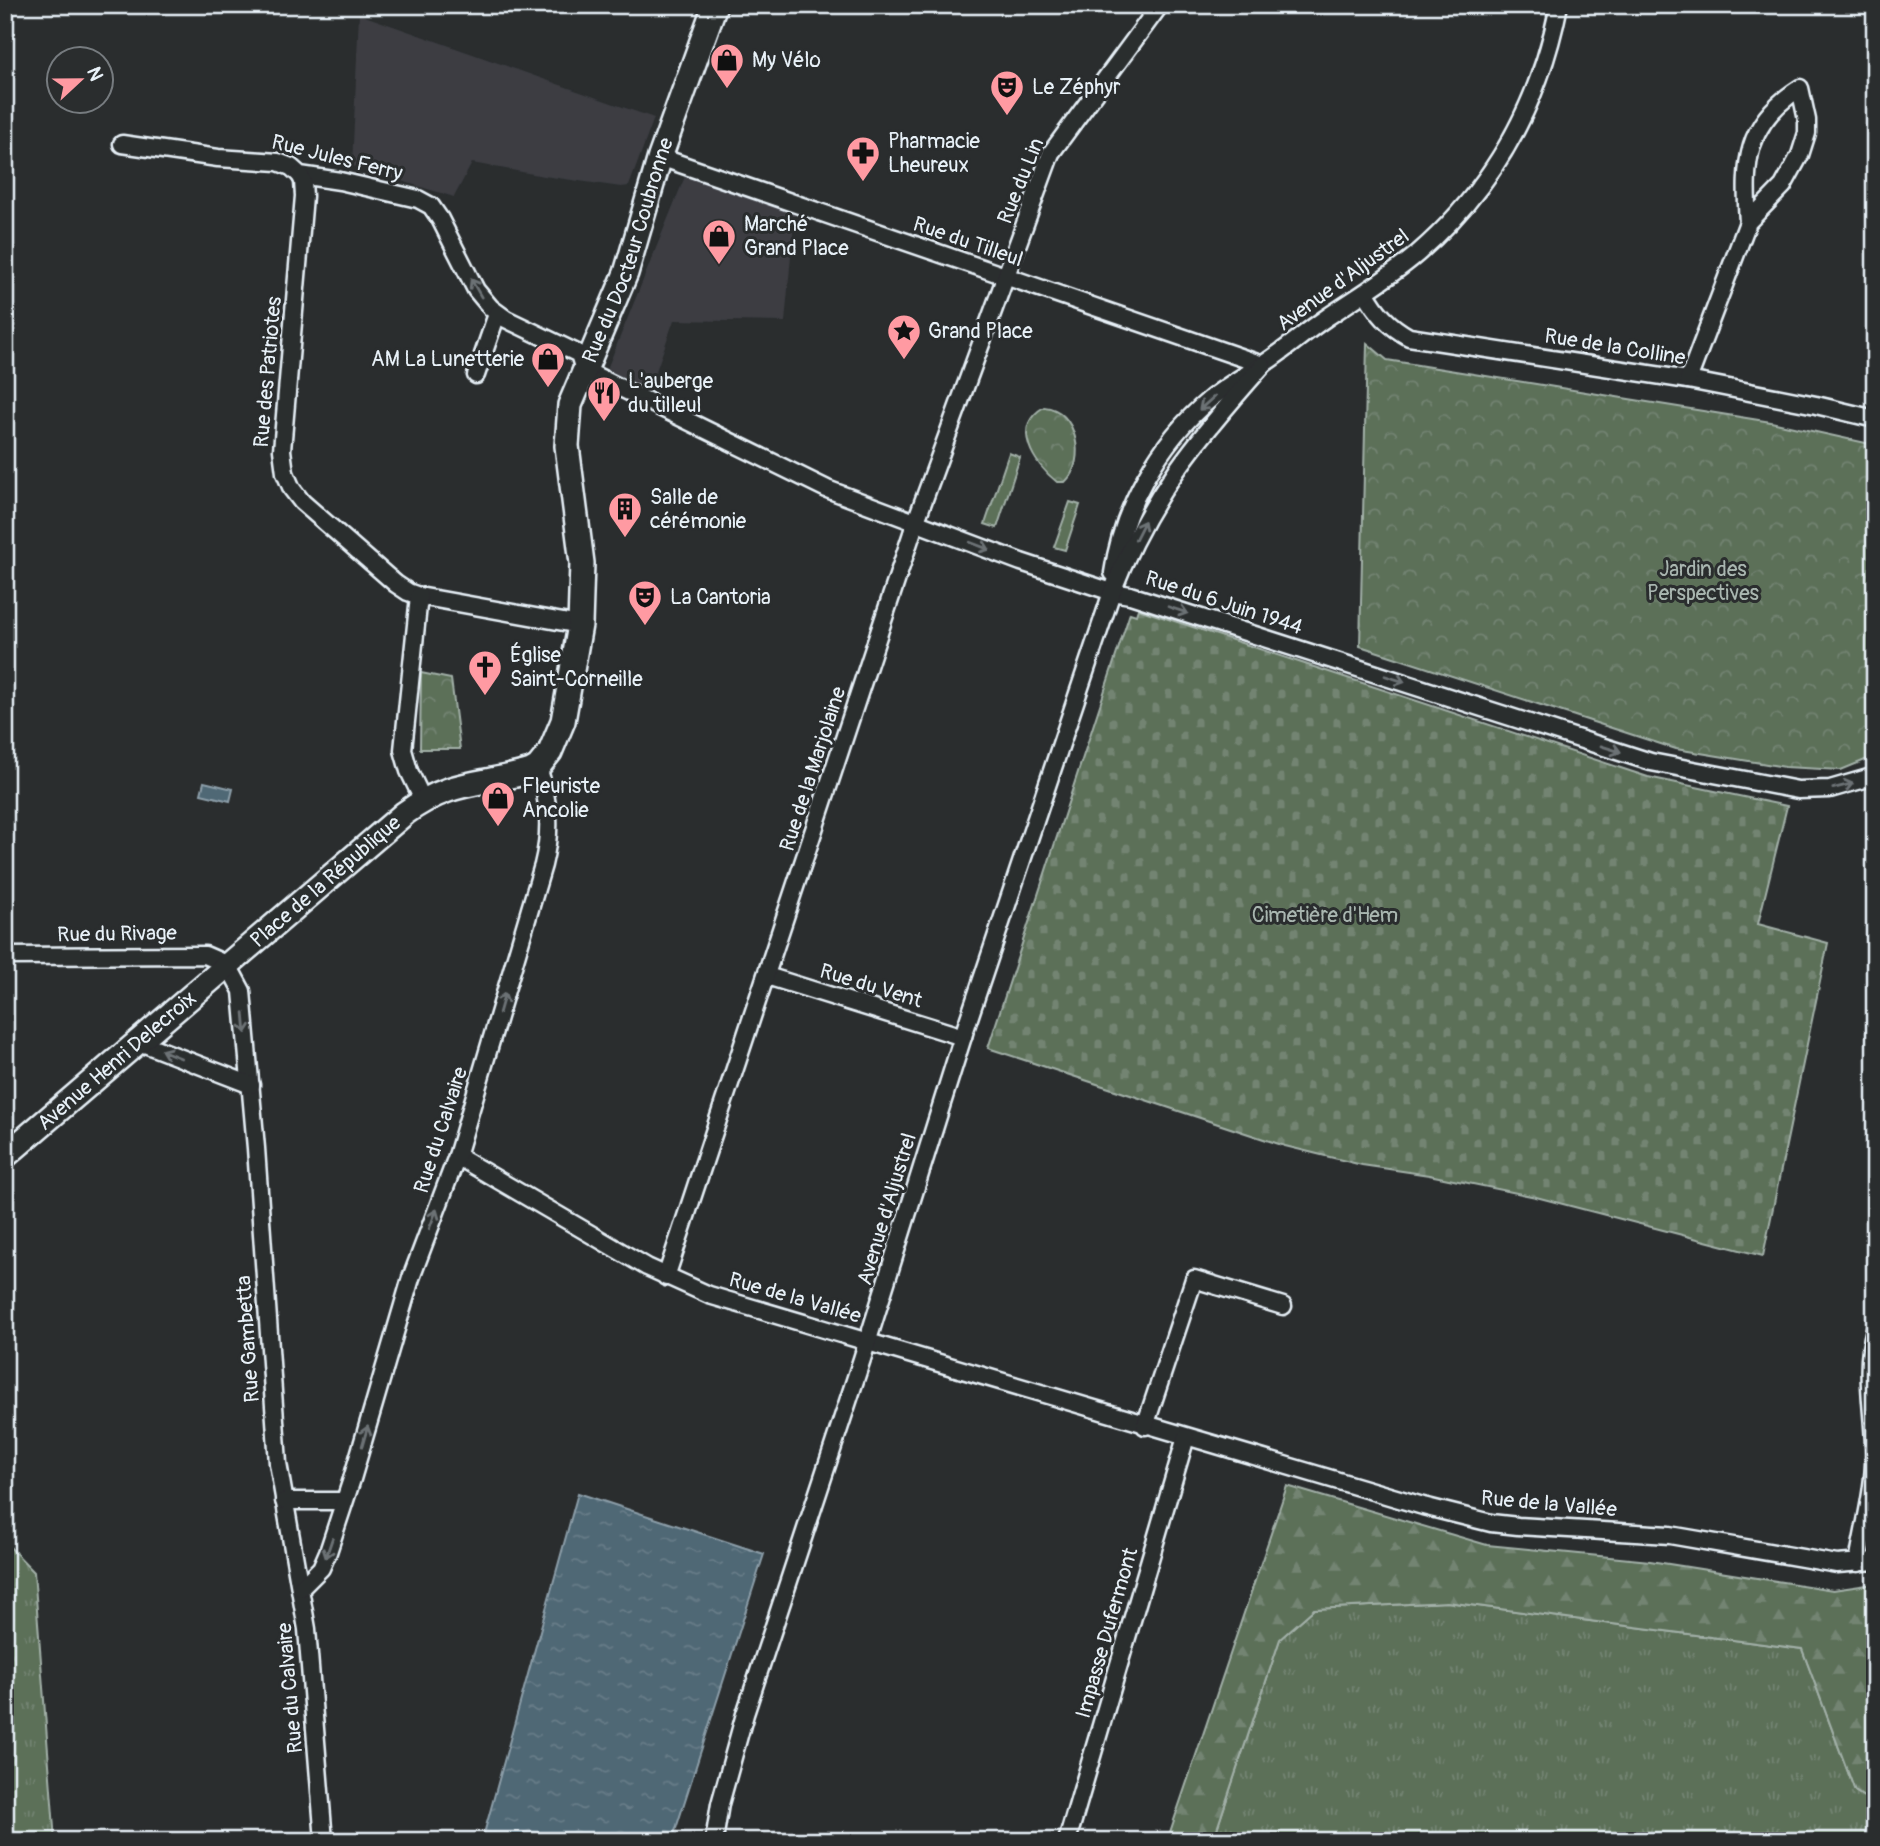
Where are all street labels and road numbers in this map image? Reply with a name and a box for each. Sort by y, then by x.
street label: Rue Jules Ferry [269,129,405,187]
street label: Rue du Docteur Coubronne [576,133,680,367]
street label: Rue du Lin [992,134,1050,228]
street label: Rue du Tilleul [910,211,1026,273]
street label: Avenue d'Aljustrel [1271,223,1415,337]
street label: Rue des Patriotes [248,295,288,449]
street label: Rue de la Colline [1543,323,1688,372]
street label: Rue du 6 Juin 1944 [1142,565,1306,641]
street label: Rue de la Marjolaine [774,683,853,855]
street label: Place de la République [244,809,407,954]
street label: Rue du Rivage [57,919,178,949]
street label: Rue du Vent [817,958,926,1015]
street label: Avenue Henri Delecroix [31,985,202,1136]
street label: Rue du Calvaire [408,1063,474,1197]
street label: Avenue d'Aljustrel [851,1130,923,1288]
street label: Rue de la Vallée [726,1266,865,1330]
street label: Rue Gambetta [230,1275,266,1403]
street label: Rue de la Vallée [1480,1485,1619,1523]
street label: Impasse Dufermont [1070,1544,1144,1721]
street label: Rue du Calvaire [271,1621,309,1755]

